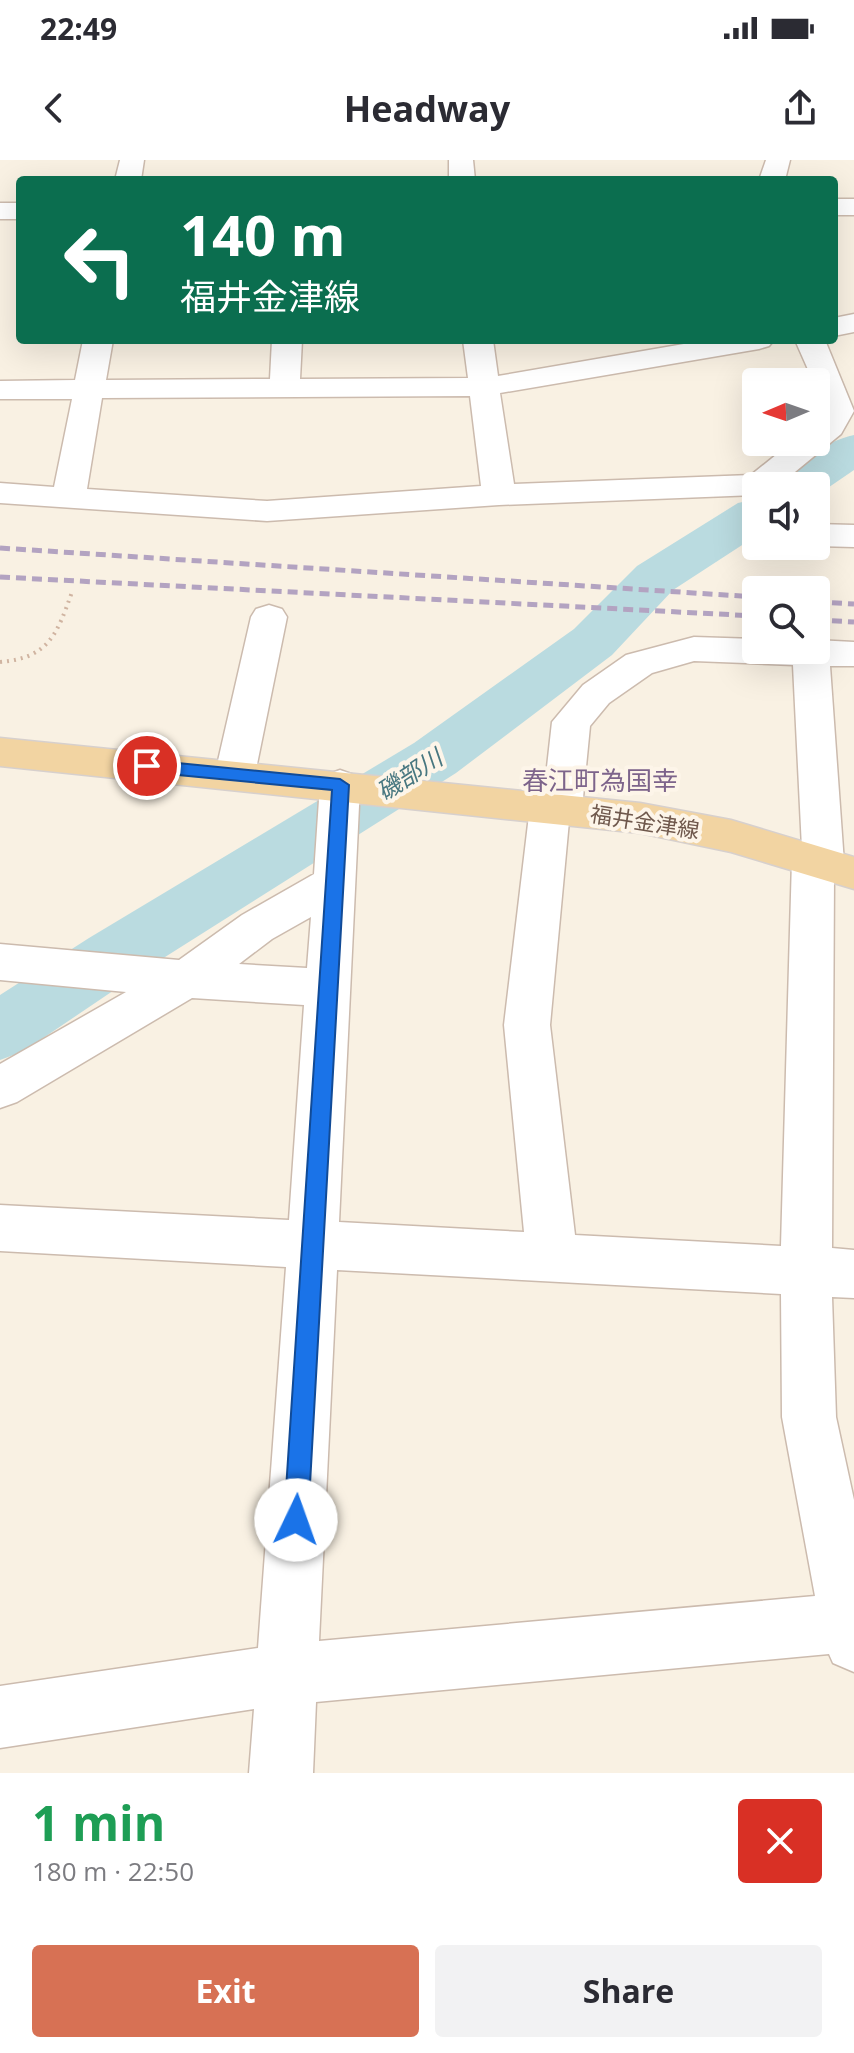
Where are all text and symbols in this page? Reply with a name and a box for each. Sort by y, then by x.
text: 22:49 [40,8,117,49]
text: Headway [344,84,510,133]
icon: back [32,86,76,130]
icon: share [778,86,822,130]
text: 140 m [180,196,346,272]
icon: left [48,208,152,312]
text: 福井金津線 [180,272,360,321]
north arrow [742,368,830,456]
map controls [742,368,830,664]
button: sound [742,472,830,560]
button: search [742,576,830,664]
pin [113,732,181,800]
water label: 磯部川 [370,739,451,807]
icon: arrive [125,744,169,788]
district label: 春江町為国幸 [522,762,678,798]
street label: 福井金津線 [588,798,702,844]
position arrow [254,1478,338,1562]
text: 1 min [32,1790,165,1855]
button: close [738,1799,822,1883]
text: 180 m · 22:50 [32,1853,194,1889]
button: Exit [32,1945,419,2037]
button: Share [435,1945,822,2037]

